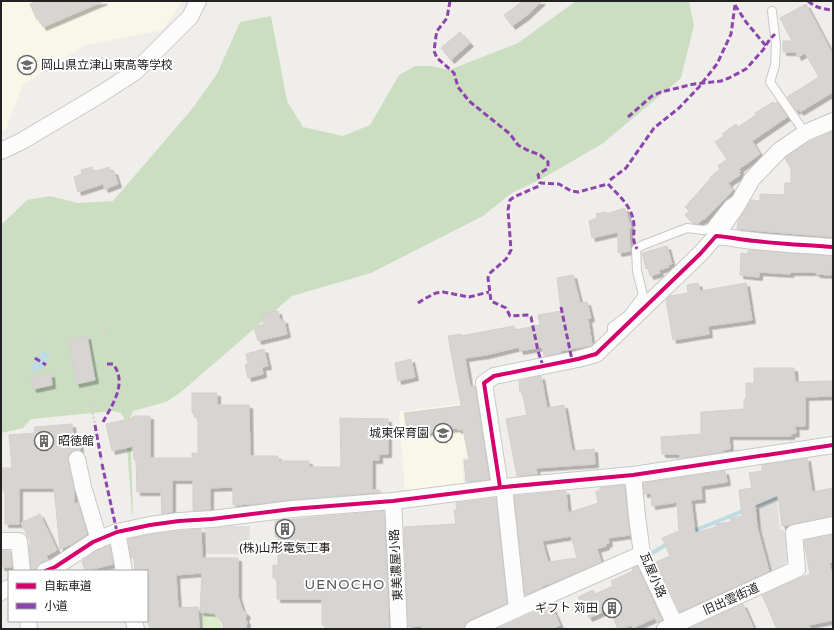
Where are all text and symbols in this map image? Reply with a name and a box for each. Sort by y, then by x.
school or university icon: 岡山県立津山東高等学校 [16,54,38,76]
place label: 岡山県立津山東高等学校 [41,58,173,72]
school or university icon: 城東保育園 [432,422,454,444]
place label: 城東保育園 [369,426,429,440]
building icon: 昭徳館 [33,430,55,452]
place label: 昭徳館 [58,434,94,448]
building icon: (株)山形電気工事 [274,518,296,540]
street label: 東美濃屋小路 [387,529,405,601]
place label: (株)山形電気工事 [239,541,331,555]
street label: 瓦屋小路 [637,550,669,600]
legend [8,570,148,622]
district label: UENOCHO [305,576,385,593]
text: 自転車道 [44,579,92,593]
street label: 旧出雲街道 [701,580,761,618]
building icon: ギフト 苅田 [601,597,623,619]
text: 小道 [44,599,68,613]
place label: ギフト 苅田 [535,601,598,615]

